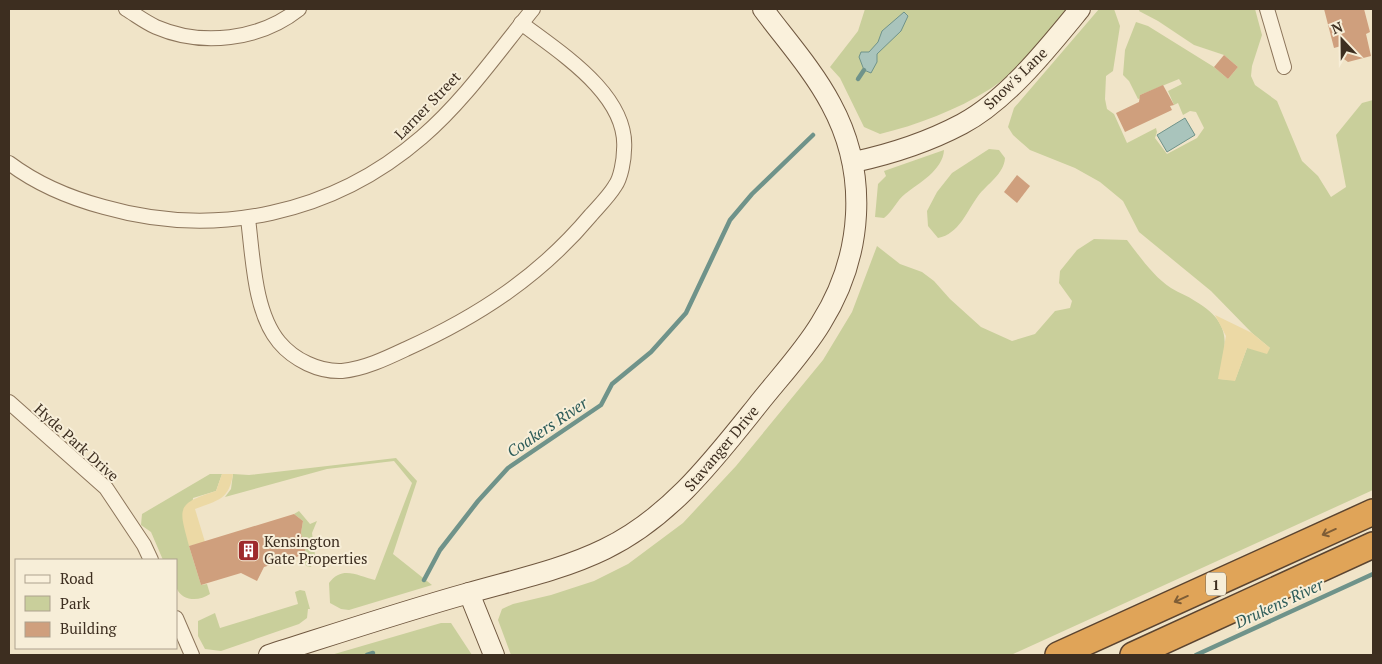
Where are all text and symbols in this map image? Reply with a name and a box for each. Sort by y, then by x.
north arrow [1317,15,1367,65]
text: N [1328,17,1346,38]
street label: Snow's Lane [979,43,1051,113]
street label: Larner Street [389,66,465,143]
water label: Coakers River [502,391,592,462]
street label: Hyde Park Drive [30,399,124,485]
street label: Stavanger Drive [679,401,763,495]
one-way arrow [1322,528,1337,537]
place label: Kensington Gate Properties [264,531,368,568]
building icon: Kensington Gate Properties [236,538,260,562]
legend [15,559,178,649]
text: Road [60,568,93,588]
road number: 1 [1206,572,1226,596]
water label: Drukens River [1230,573,1328,634]
text: Park [60,593,90,613]
one-way arrow [1174,595,1189,605]
text: Building [60,618,118,638]

